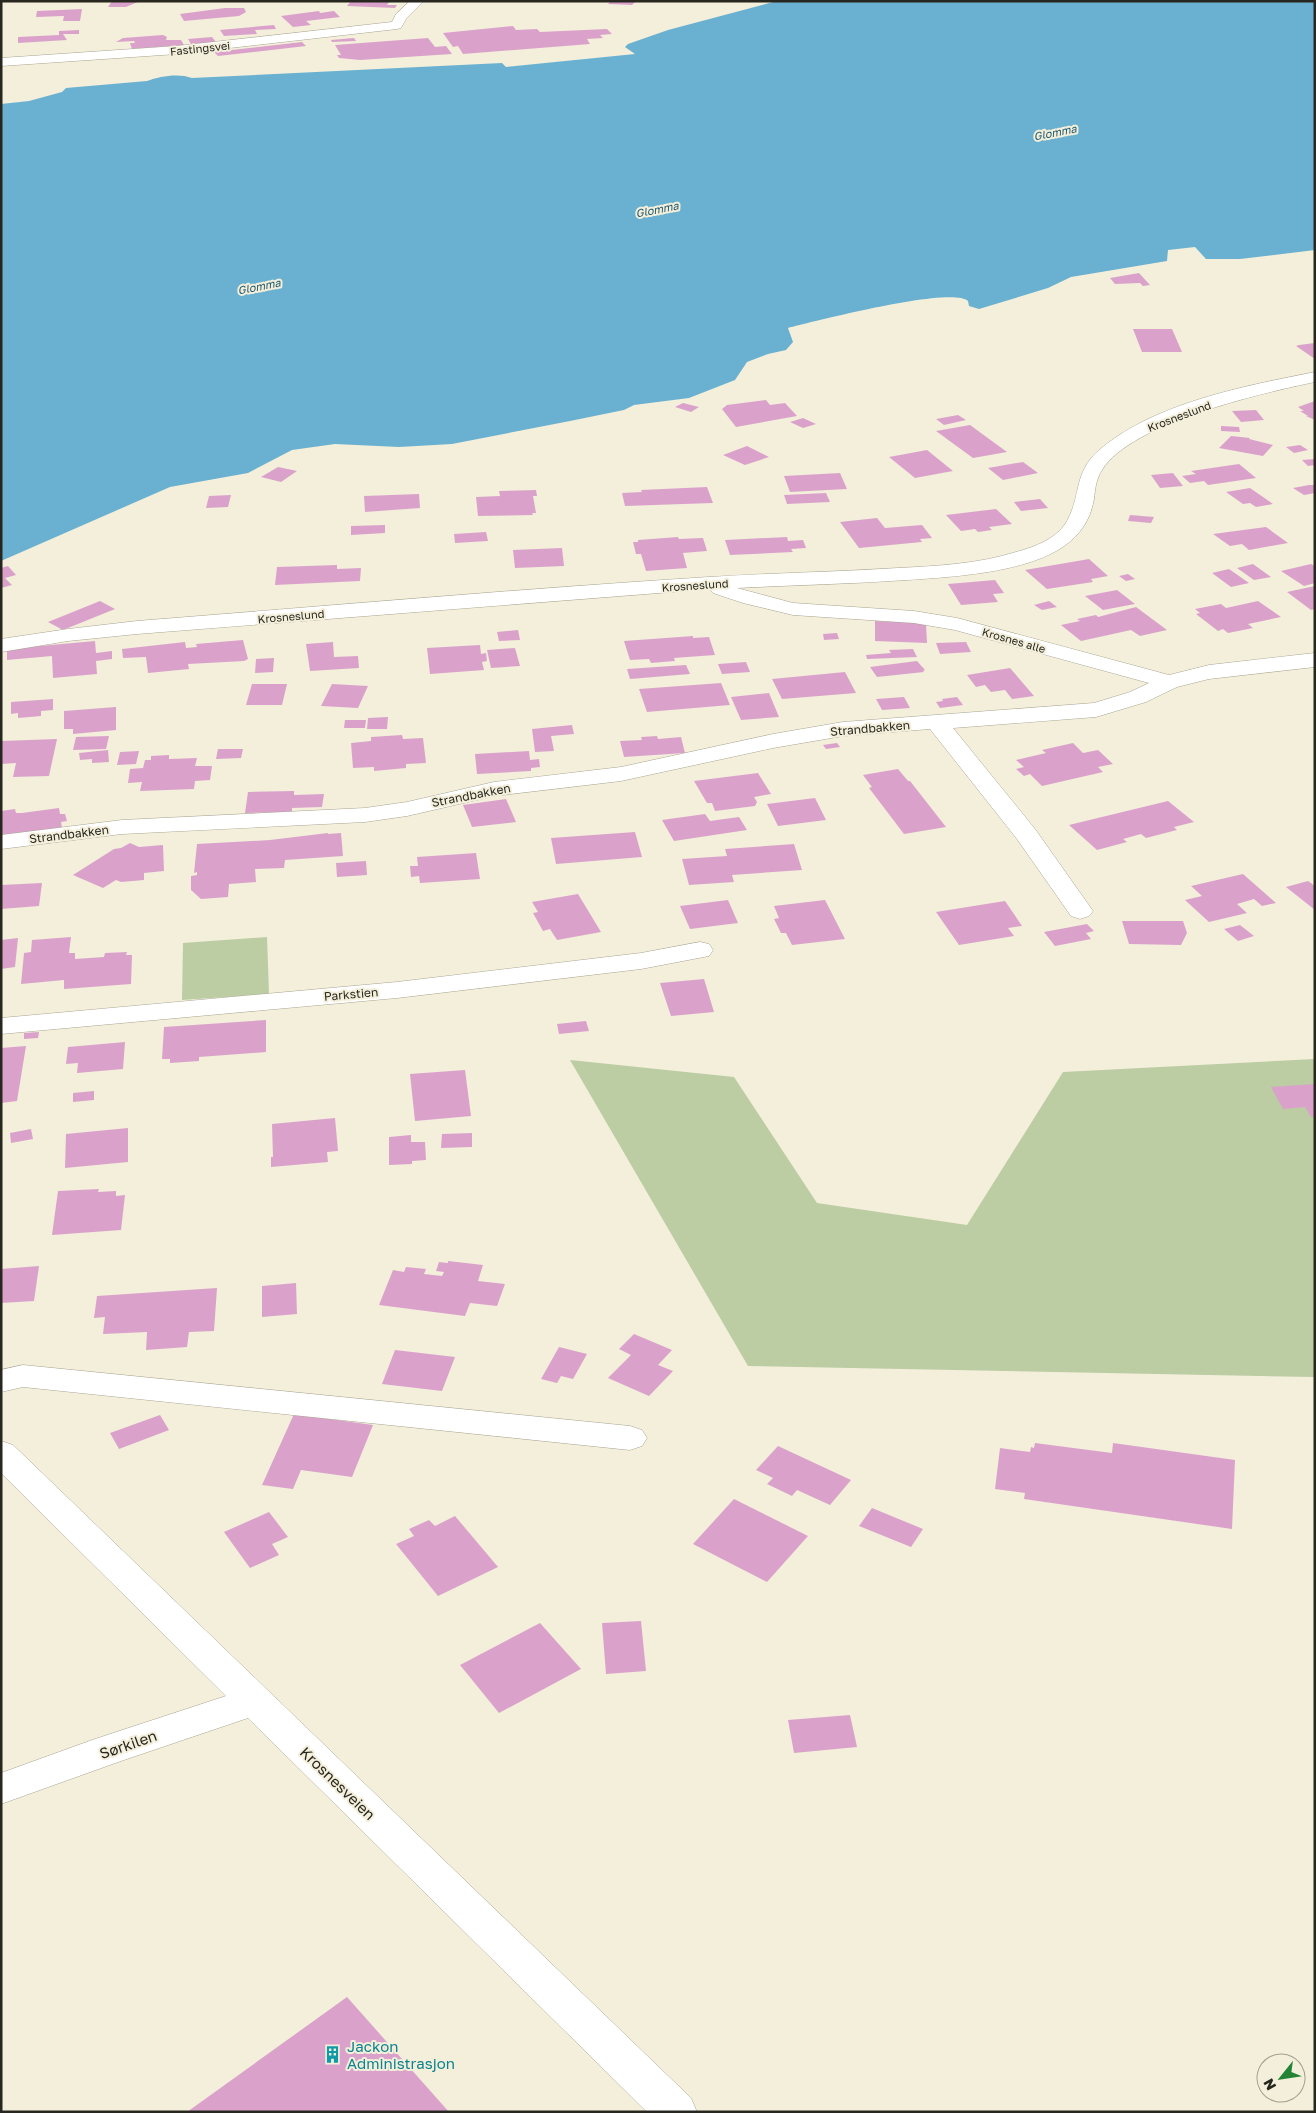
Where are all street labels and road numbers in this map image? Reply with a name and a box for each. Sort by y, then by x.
street label: Fastingsvei [169,38,231,58]
street label: Krosneslund [1145,398,1213,434]
street label: Krosneslund [661,576,729,594]
street label: Krosneslund [257,607,325,625]
street label: Krosnes alle [981,625,1047,655]
street label: Strandbakken [829,717,911,739]
street label: Strandbakken [430,780,512,810]
street label: Strandbakken [28,822,110,846]
street label: Parkstien [323,984,379,1004]
street label: Sørkilen [97,1726,159,1762]
street label: Krosnesveien [297,1743,379,1823]

